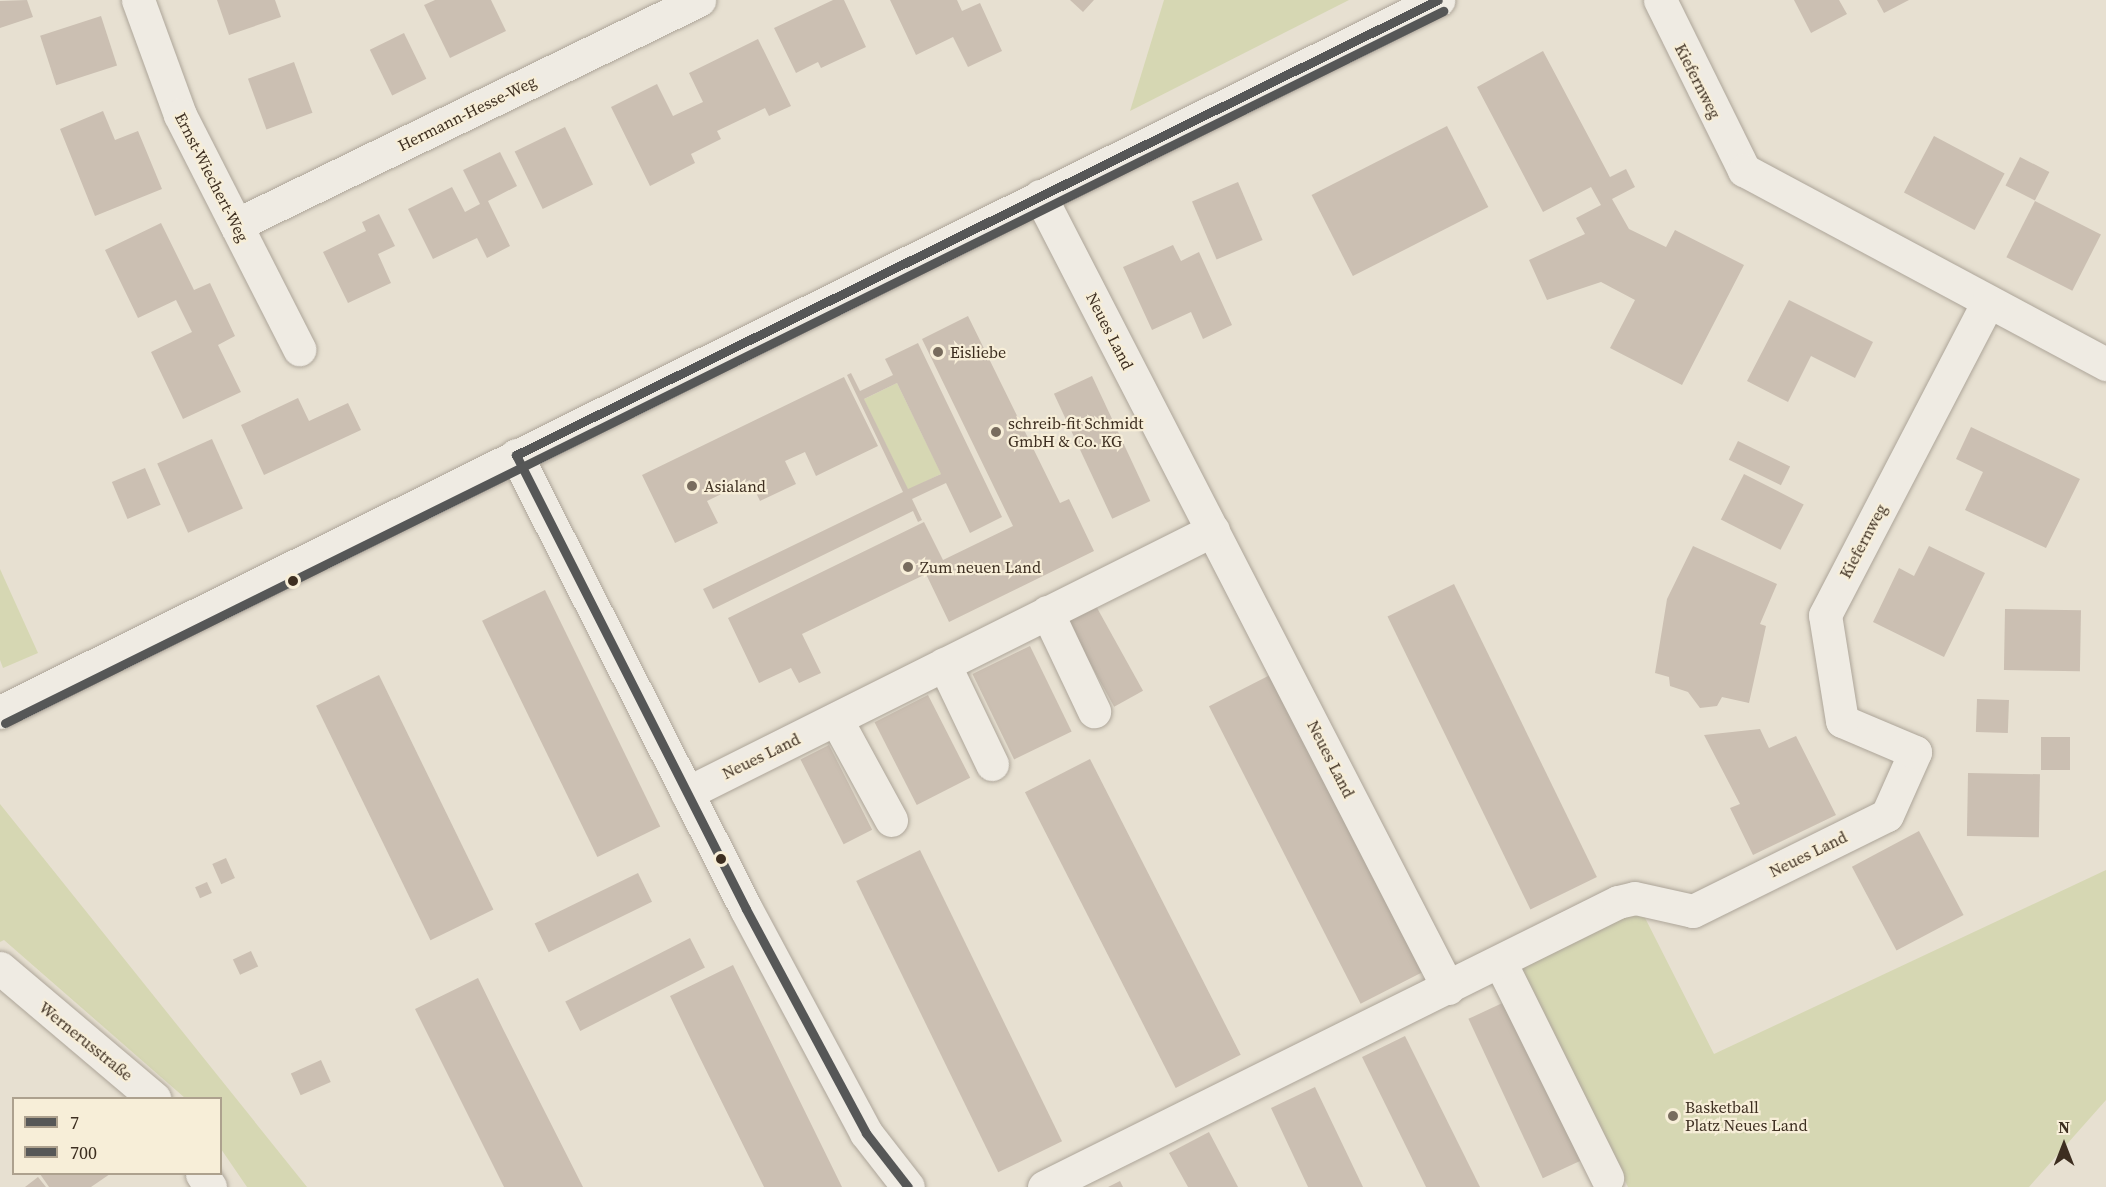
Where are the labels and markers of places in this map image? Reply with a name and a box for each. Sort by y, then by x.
place label: Eisliebe [950,342,1006,362]
marker: Eisliebe [931,345,945,359]
place label: schreib-fit Schmidt GmbH & Co. KG [1008,413,1143,451]
marker: schreib-fit Schmidt GmbH & Co. KG [989,425,1003,439]
place label: Asialand [704,476,766,496]
marker: Asialand [685,479,699,493]
place label: Zum neuen Land [920,557,1041,577]
marker: Zum neuen Land [901,560,915,574]
unlabelled marker [287,575,299,587]
unlabelled marker [715,853,727,865]
place label: Basketball Platz Neues Land [1685,1097,1807,1135]
marker: Basketball Platz Neues Land [1666,1109,1680,1123]

